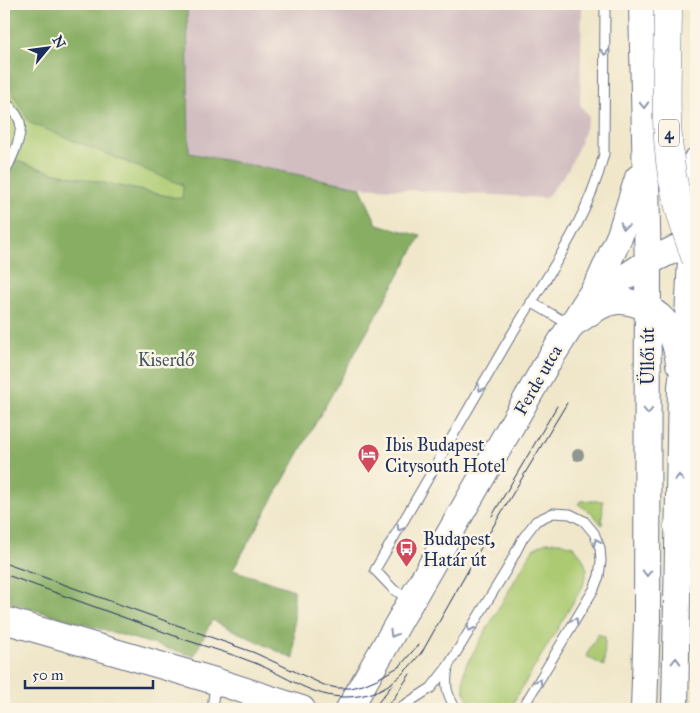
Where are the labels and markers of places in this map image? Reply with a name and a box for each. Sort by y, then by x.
place label: Ibis Budapest Citysouth Hotel [385,434,506,477]
hotel icon: Ibis Budapest Citysouth Hotel [357,443,381,474]
place label: Budapest, Határ út [423,528,496,571]
bus stop icon: Budapest, Határ út [395,537,419,568]

